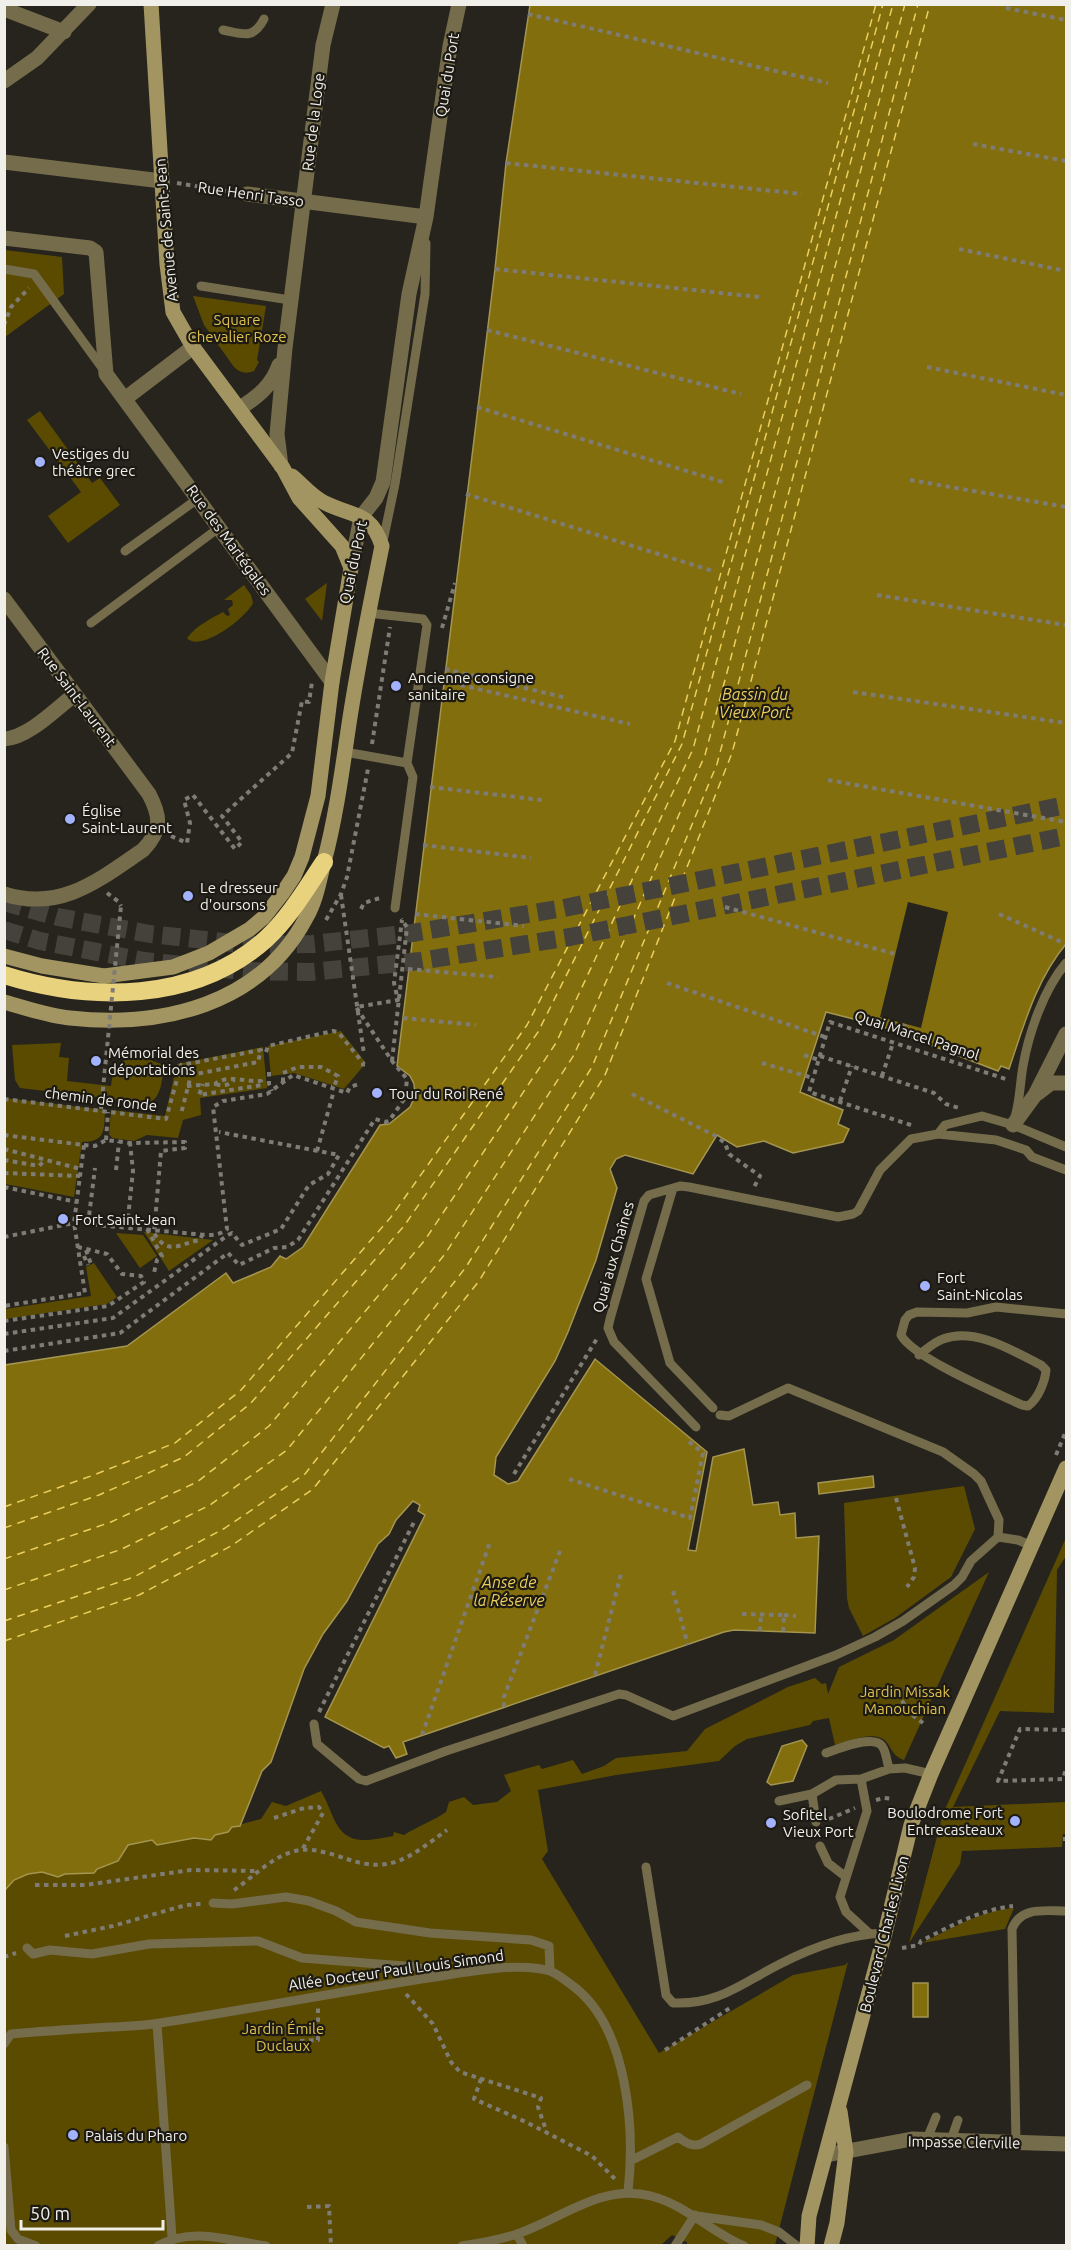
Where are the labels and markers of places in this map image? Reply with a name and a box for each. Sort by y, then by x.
place label: Vestiges du théâtre grec [52,445,135,479]
marker: Vestiges du théâtre grec [33,455,47,469]
place label: Ancienne consigne sanitaire [408,669,534,703]
marker: Ancienne consigne sanitaire [389,679,403,693]
place label: Église Saint-Laurent [82,802,172,836]
marker: Église Saint-Laurent [63,812,77,826]
place label: Le dresseur d'oursons [200,879,278,913]
marker: Le dresseur d'oursons [181,889,195,903]
place label: Mémorial des déportations [108,1044,199,1078]
marker: Mémorial des déportations [89,1054,103,1068]
place label: Tour du Roi René [389,1085,503,1102]
marker: Tour du Roi René [370,1086,384,1100]
place label: Fort Saint-Jean [75,1211,176,1228]
marker: Fort Saint-Jean [56,1212,70,1226]
place label: Fort Saint-Nicolas [937,1269,1023,1303]
marker: Fort Saint-Nicolas [918,1279,932,1293]
place label: Boulodrome Fort Entrecasteaux [887,1804,1003,1838]
place label: Sofitel Vieux Port [783,1806,854,1840]
marker: Boulodrome Fort Entrecasteaux [1008,1814,1022,1828]
marker: Sofitel Vieux Port [764,1816,778,1830]
place label: Palais du Pharo [85,2127,187,2144]
marker: Palais du Pharo [66,2128,80,2142]

